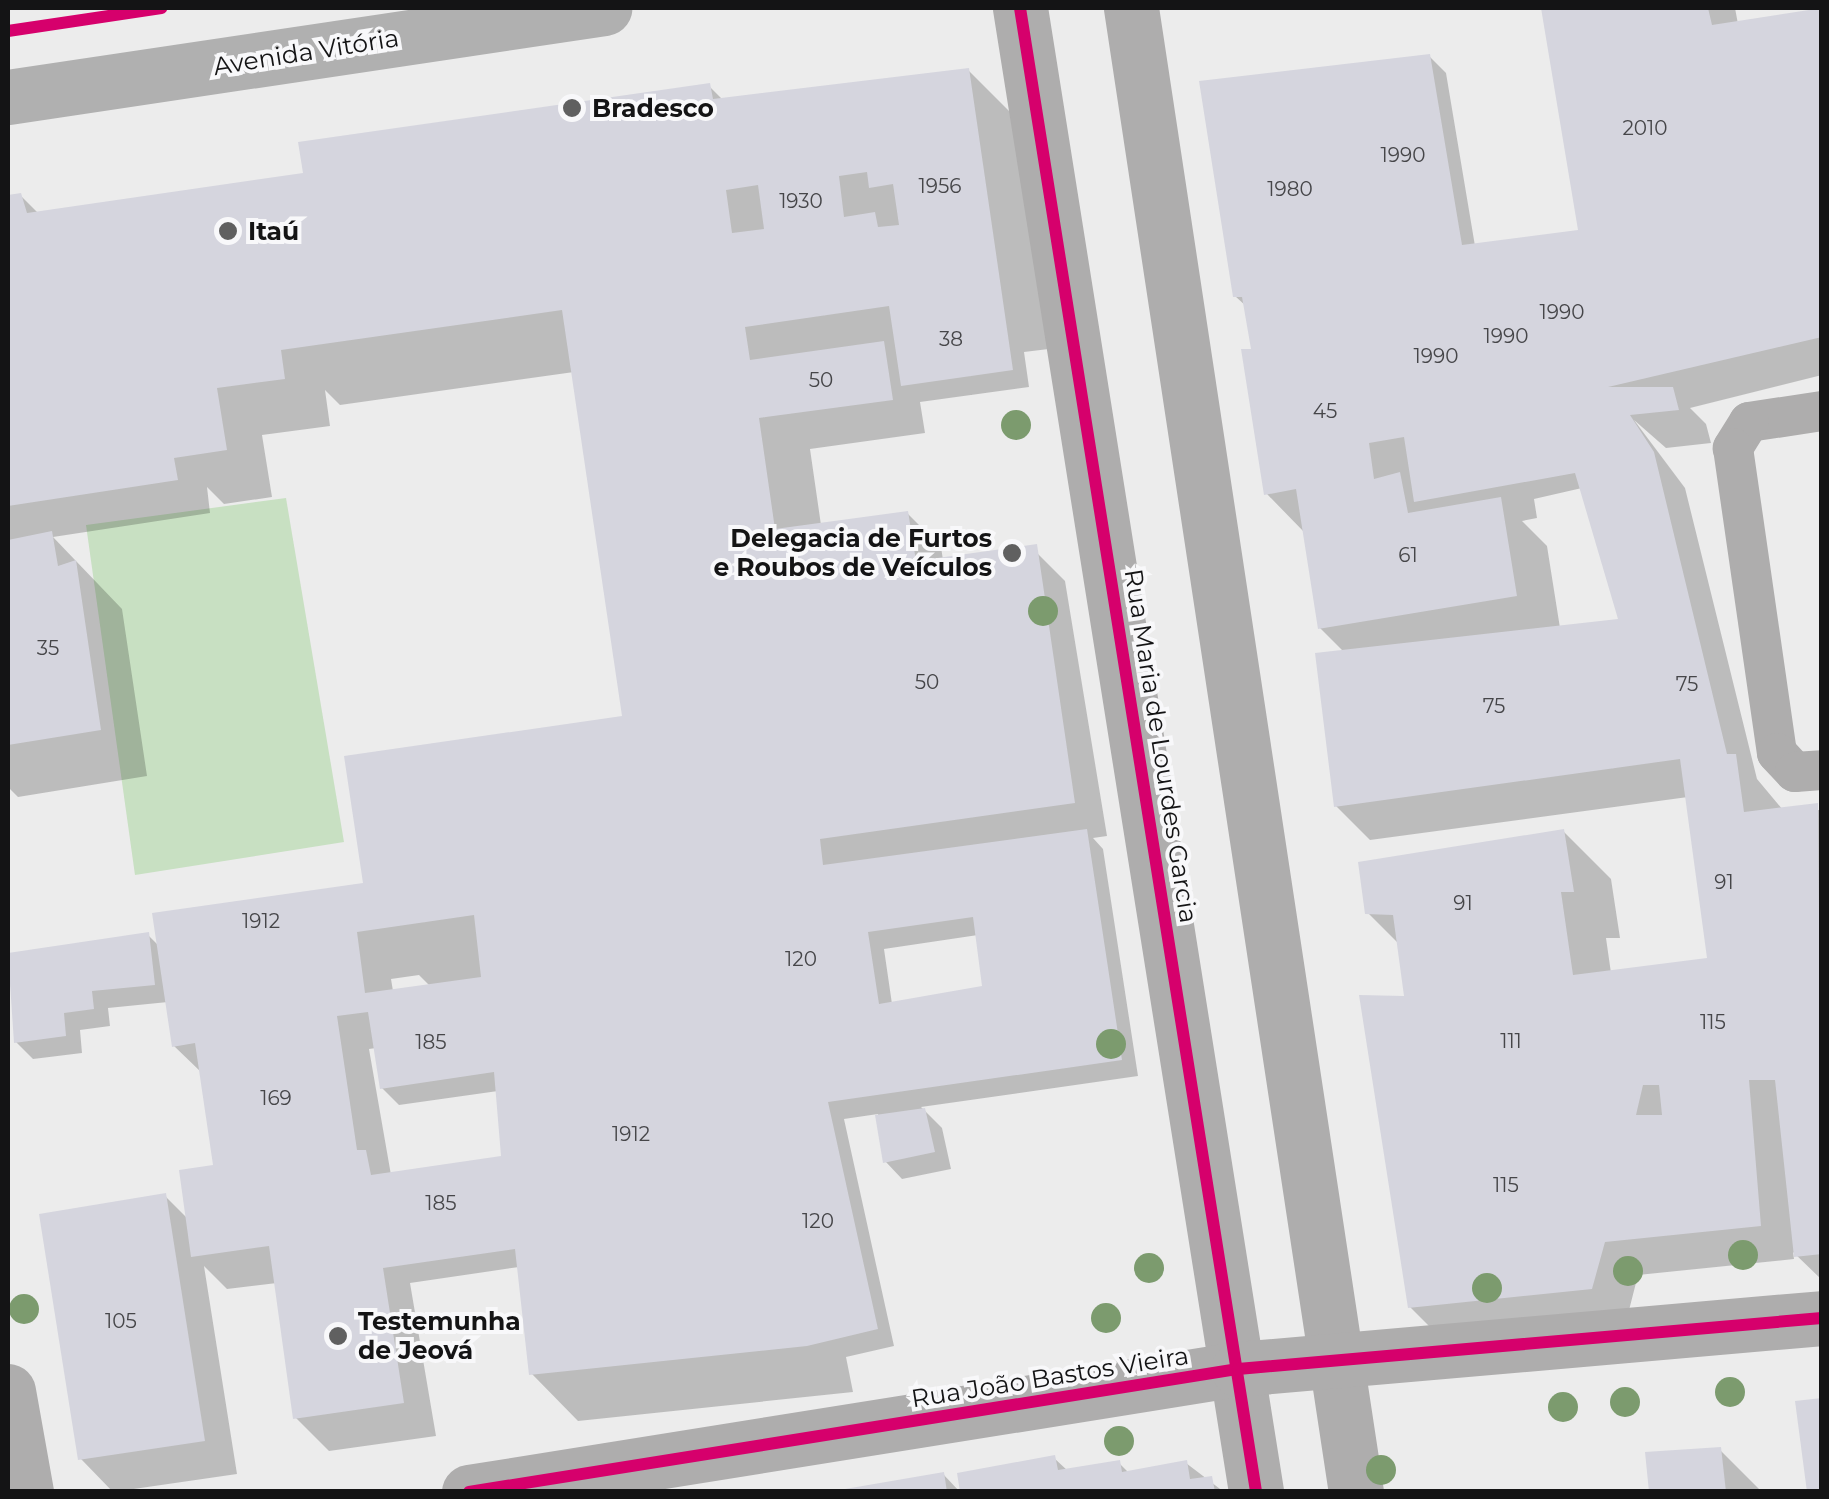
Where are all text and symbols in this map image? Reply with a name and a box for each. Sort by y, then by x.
street label: Avenida Vitória [211,23,401,81]
place label: Bradesco [592,93,714,123]
marker: Bradesco [561,97,583,119]
house number: 2010 [1622,116,1668,140]
house number: 1990 [1381,143,1425,167]
house number: 1956 [919,174,961,198]
house number: 1980 [1267,177,1313,201]
house number: 1930 [779,189,823,213]
place label: Itaú [248,216,299,246]
marker: Itaú [217,220,239,242]
house number: 1990 [1540,300,1584,324]
house number: 1990 [1484,324,1528,348]
house number: 38 [939,327,963,351]
house number: 1990 [1414,344,1458,368]
house number: 50 [809,368,833,392]
house number: 45 [1313,399,1337,423]
place label: Delegacia de Furtos e Roubos de Veículos [713,524,992,583]
marker: Delegacia de Furtos e Roubos de Veículos [1001,542,1023,564]
house number: 61 [1398,543,1418,567]
street label: Rua Maria de Lourdes Garcia [1118,567,1204,925]
house number: 35 [37,636,59,660]
house number: 50 [915,670,939,694]
house number: 75 [1676,672,1698,696]
house number: 75 [1483,694,1505,718]
house number: 91 [1714,870,1734,894]
house number: 91 [1453,891,1473,915]
house number: 1912 [242,909,280,933]
house number: 120 [785,947,817,971]
house number: 115 [1700,1010,1726,1034]
house number: 111 [1500,1029,1522,1053]
house number: 185 [415,1030,447,1054]
house number: 169 [260,1086,292,1110]
house number: 1912 [612,1122,650,1146]
house number: 115 [1493,1173,1519,1197]
house number: 185 [425,1191,457,1215]
house number: 120 [802,1209,834,1233]
place label: Testemunha de Jeová [358,1307,521,1366]
house number: 105 [105,1309,137,1333]
marker: Testemunha de Jeová [327,1325,349,1347]
street label: Rua João Bastos Vieira [909,1340,1191,1414]

